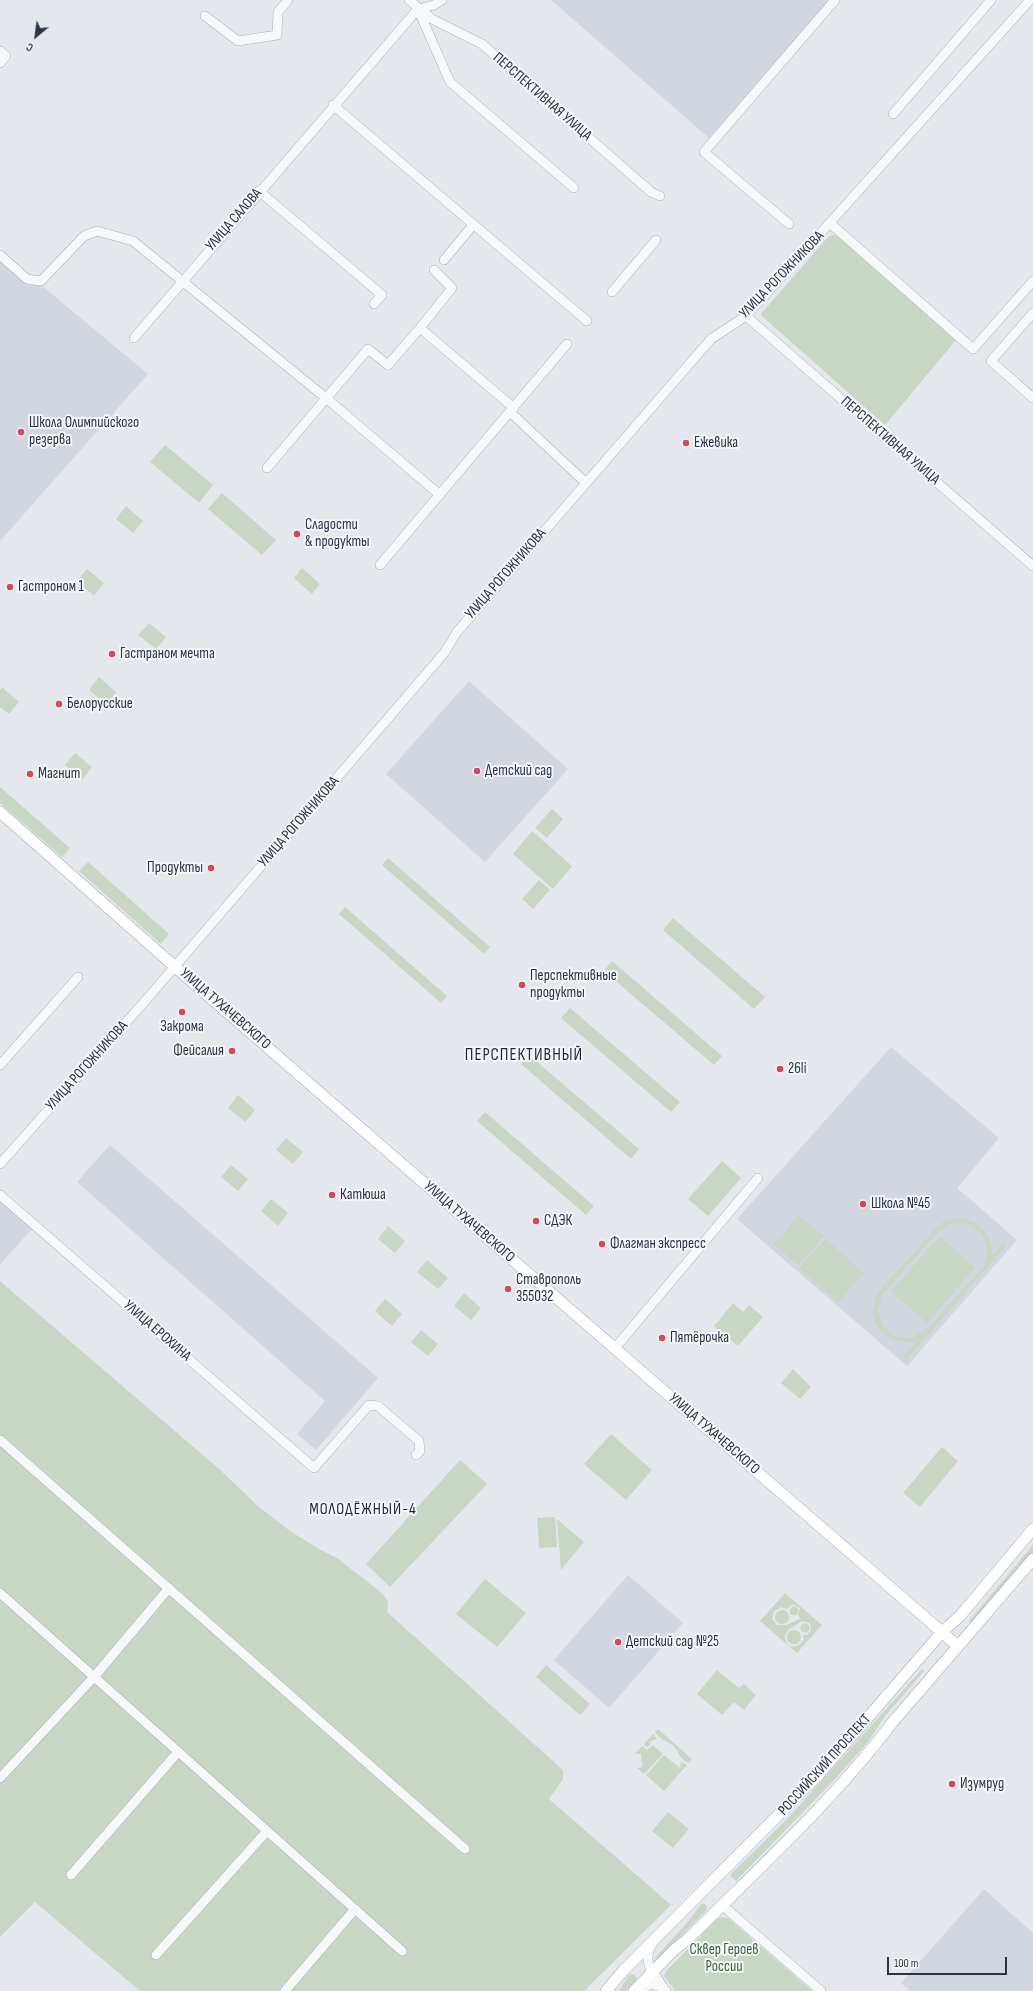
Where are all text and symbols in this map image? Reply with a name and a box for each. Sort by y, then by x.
north arrow [16,16,56,56]
text: С [24,40,36,54]
street label: ПЕРСПЕКТИВНАЯ УЛИЦА [489,49,595,145]
street label: УЛИЦА САЛОВА [202,185,266,255]
street label: УЛИЦА РОГОЖНИКОВА [736,228,828,322]
street label: ПЕРСПЕКТИВНАЯ УЛИЦА [837,393,943,489]
place label: Школа Олимпийского резерва [29,414,139,449]
marker: Школа Олимпийского резерва [16,427,26,437]
place label: Ежевика [694,434,738,452]
marker: Ежевика [681,438,691,448]
place label: Сладости & продукты [305,516,370,551]
street label: УЛИЦА РОГОЖНИКОВА [462,525,550,623]
marker: Сладости & продукты [292,529,302,539]
place label: Гастроном 1 [18,578,84,596]
marker: Гастроном 1 [5,582,15,592]
place label: Гастраном мечта [120,645,215,663]
marker: Гастраном мечта [107,649,117,659]
place label: Белорусские [67,695,133,713]
marker: Белорусские [54,699,64,709]
place label: Детский сад [485,762,552,780]
place label: Магнит [38,765,80,783]
marker: Детский сад [472,766,482,776]
marker: Магнит [25,769,35,779]
street label: УЛИЦА РОГОЖНИКОВА [255,773,343,871]
place label: Продукты [147,859,203,877]
marker: Продукты [206,863,216,873]
street label: УЛИЦА ТУХАЧЕВСКОГО [176,965,274,1053]
place label: Перспективные продукты [530,967,617,1002]
marker: Перспективные продукты [517,980,527,990]
marker: Закрома [177,1007,187,1017]
street label: УЛИЦА РОГОЖНИКОВА [42,1018,132,1114]
place label: Закрома [160,1018,204,1036]
place label: Фейсалия [173,1042,224,1060]
marker: Фейсалия [227,1046,237,1056]
district label: ПЕРСПЕКТИВНЫЙ [465,1046,583,1066]
place label: 26li [788,1060,807,1078]
marker: 26li [775,1064,785,1074]
street label: УЛИЦА ТУХАЧЕВСКОГО [420,1178,518,1266]
place label: Катюша [340,1186,386,1204]
marker: Катюша [327,1190,337,1200]
place label: Школа №45 [871,1195,930,1213]
marker: Школа №45 [858,1199,868,1209]
place label: СДЭК [544,1212,572,1230]
marker: СДЭК [531,1216,541,1226]
place label: Флагман экспресс [610,1235,706,1253]
marker: Флагман экспресс [597,1239,607,1249]
place label: Ставрополь 355032 [516,1271,581,1306]
marker: Ставрополь 355032 [503,1284,513,1294]
street label: УЛИЦА ЕРОХИНА [119,1297,195,1365]
place label: Пятёрочка [670,1329,729,1347]
marker: Пятёрочка [657,1333,667,1343]
street label: УЛИЦА ТУХАЧЕВСКОГО [665,1390,763,1478]
district label: МОЛОДЁЖНЫЙ-4 [309,1500,417,1520]
place label: Детский сад №25 [626,1633,719,1651]
marker: Детский сад №25 [613,1637,623,1647]
street label: РОССИЙСКИЙ ПРОСПЕКТ [775,1711,875,1819]
place label: Изумруд [960,1775,1004,1793]
marker: Изумруд [947,1779,957,1789]
park label: Сквер Героев России [690,1941,758,1976]
scale bar [889,1949,1009,1975]
text: 100 m [894,1956,919,1971]

